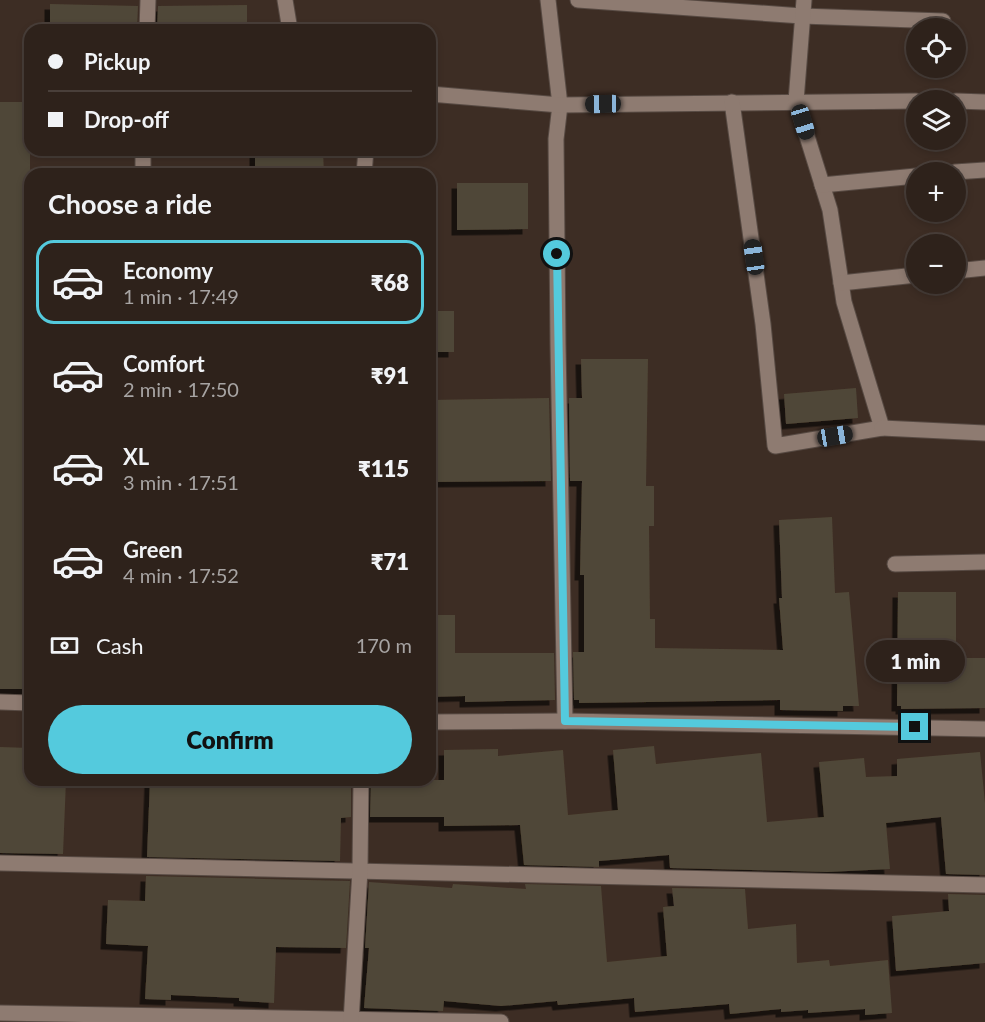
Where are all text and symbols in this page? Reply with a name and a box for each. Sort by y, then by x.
map controls [906,18,966,294]
button: locate [906,18,966,78]
text: Pickup [84,48,150,75]
button: layers [906,90,966,150]
car [585,95,621,113]
car [789,102,817,142]
text: Drop-off [84,106,169,133]
button: + [906,162,966,222]
text: Choose a ride [48,187,212,220]
button: − [906,234,966,294]
car [743,238,765,276]
route start [543,240,570,267]
icon: car [51,255,105,309]
text: Economy [123,257,213,284]
text: ₹68 [371,269,409,296]
text: 1 min · 17:49 [123,284,239,308]
icon: car [51,348,105,402]
text: Comfort [123,350,205,377]
text: ₹91 [371,362,409,389]
text: 2 min · 17:50 [123,377,239,401]
car [816,424,854,448]
icon: car [51,441,105,495]
text: XL [123,443,149,470]
text: ₹115 [358,455,409,482]
text: 3 min · 17:51 [123,470,239,494]
icon: car [51,534,105,588]
text: Green [123,536,183,563]
text: ₹71 [371,548,409,575]
text: 4 min · 17:52 [123,563,239,587]
icon: cash [48,629,81,662]
text: Cash [96,632,143,659]
text: 170 m [356,633,412,657]
callout: 1 min [866,640,964,682]
text: 1 min [891,649,940,673]
button: Confirm [48,705,412,774]
route end [901,713,928,740]

